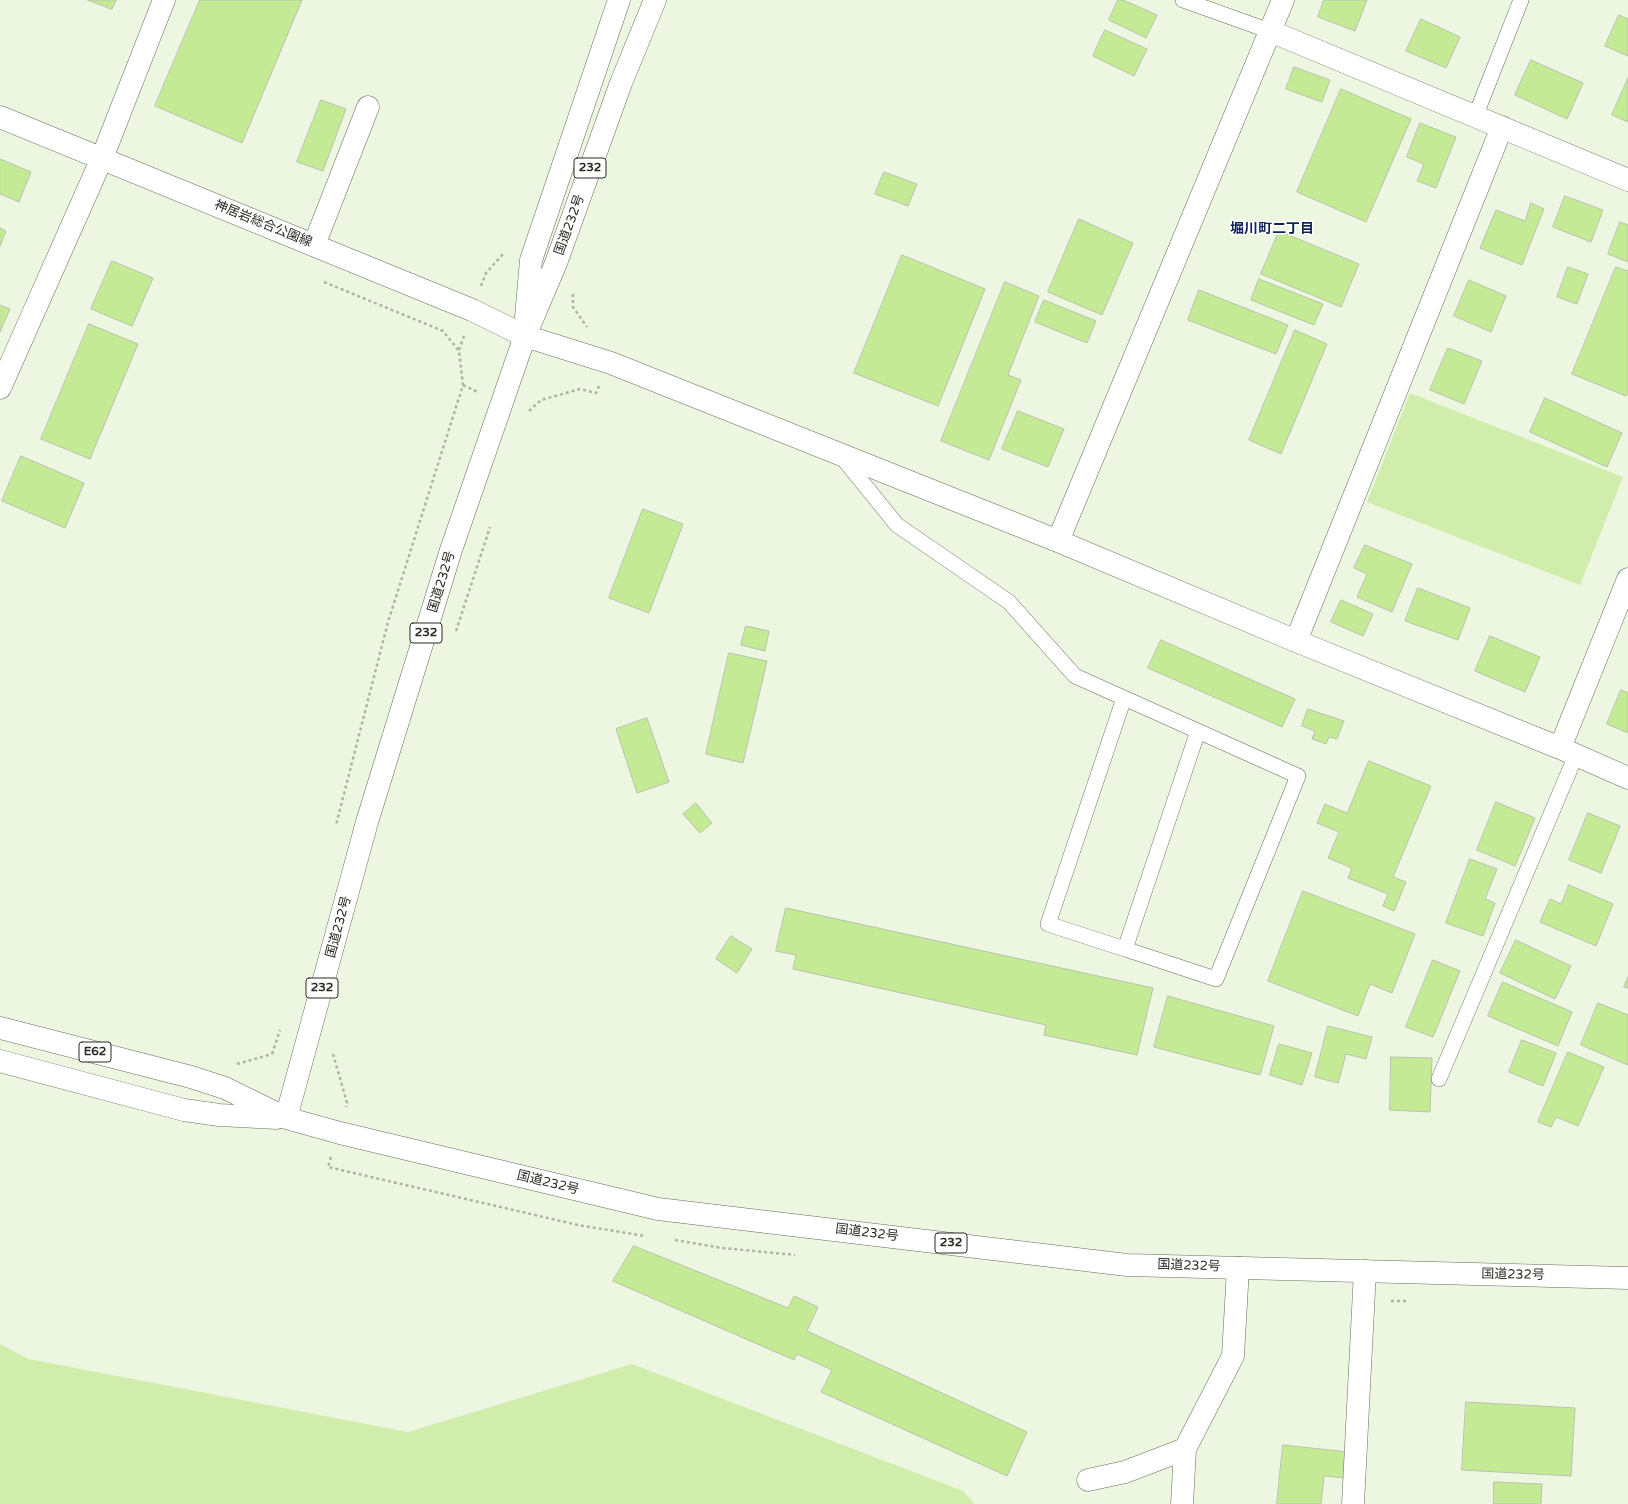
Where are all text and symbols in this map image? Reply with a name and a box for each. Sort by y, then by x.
road number: 232 [574,158,606,178]
street label: 国道232号 [552,193,588,257]
street label: 神居岩総合公園線 [212,197,314,251]
district label: 堀川町二丁目 [1230,221,1314,237]
street label: 国道232号 [425,549,459,615]
road number: 232 [410,623,442,643]
street label: 国道232号 [323,894,355,960]
road number: 232 [306,978,338,998]
road number: E62 [79,1042,111,1062]
street label: 国道232号 [515,1168,581,1198]
street label: 国道232号 [835,1221,899,1245]
road number: 232 [935,1233,967,1253]
street label: 国道232号 [1157,1257,1221,1275]
street label: 国道232号 [1481,1267,1545,1283]

